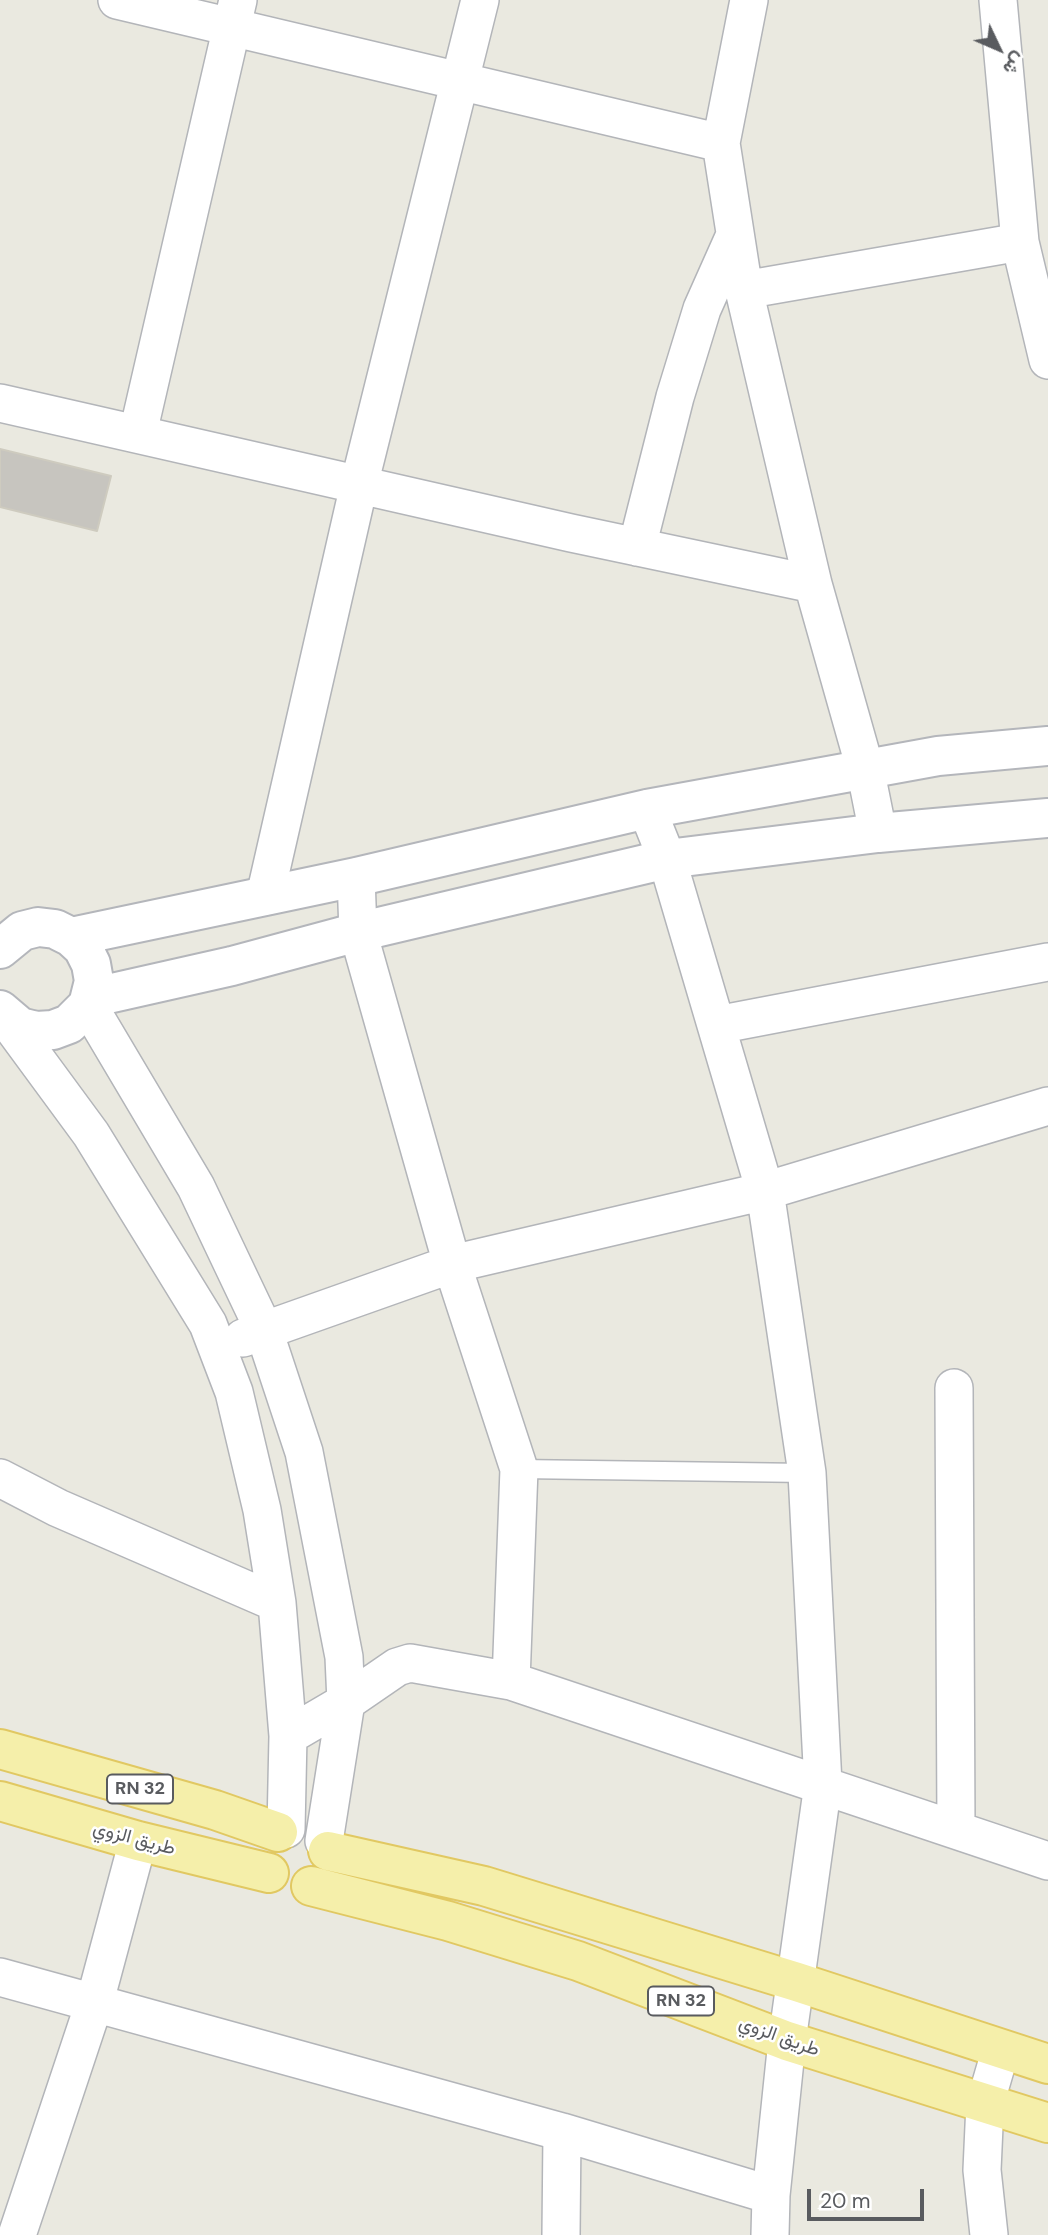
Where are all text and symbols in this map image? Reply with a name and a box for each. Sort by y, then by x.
north arrow [964,14,1034,84]
text: ش [998,47,1031,81]
road number: RN 32 [107,1774,173,1804]
street label: طريق الزوي [90,1817,178,1861]
road number: RN 32 [648,1986,714,2015]
street label: طريق الزوي [736,2012,822,2062]
scale bar [810,2176,927,2220]
text: 20 m [820,2187,871,2215]

